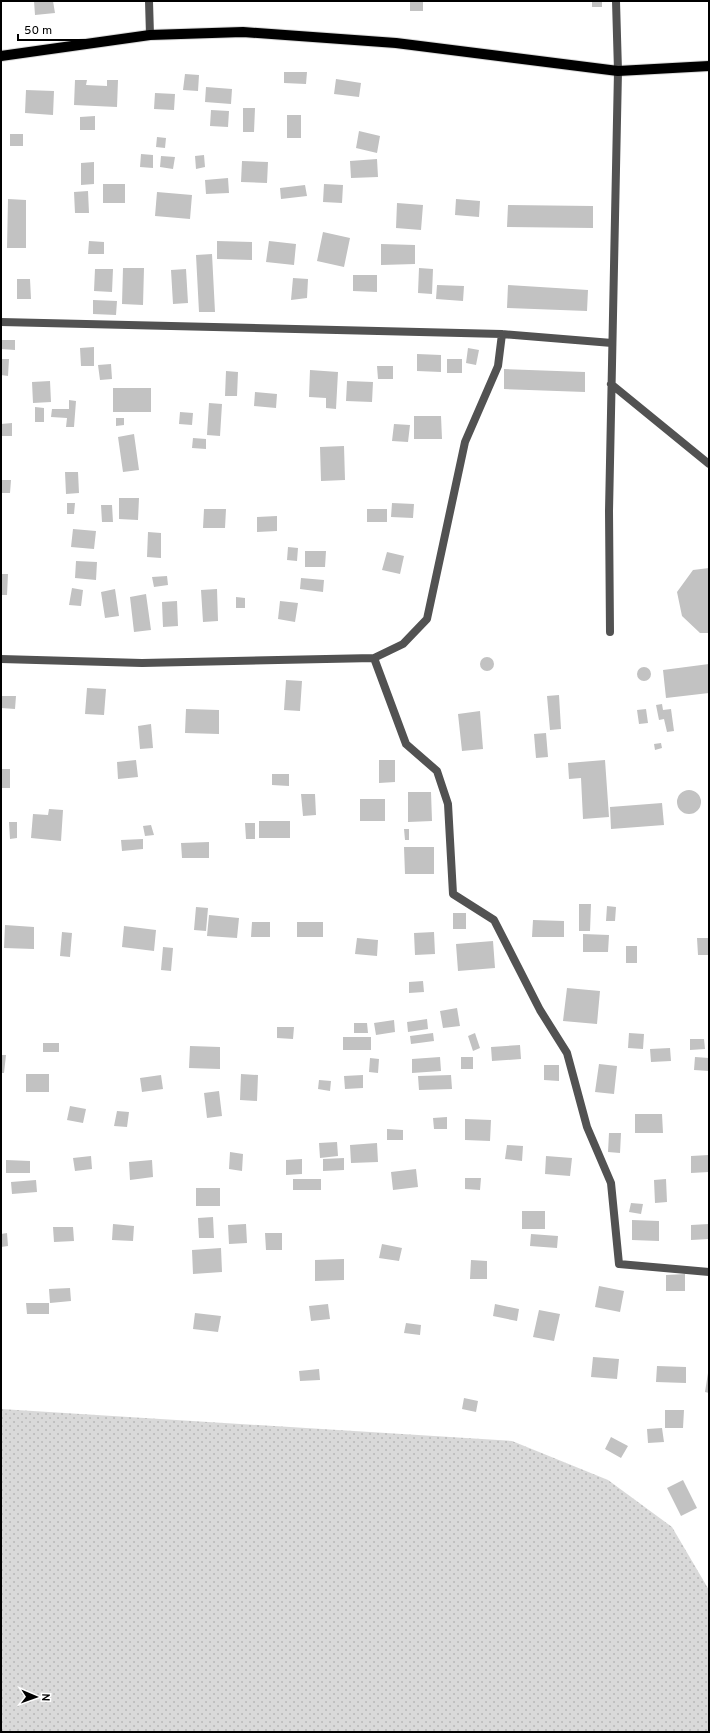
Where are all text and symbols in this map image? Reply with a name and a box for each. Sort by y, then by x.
scale bar [18,16,141,42]
text: 50 m [24,23,52,39]
north arrow [16,1677,56,1717]
text: N [38,1693,52,1702]

